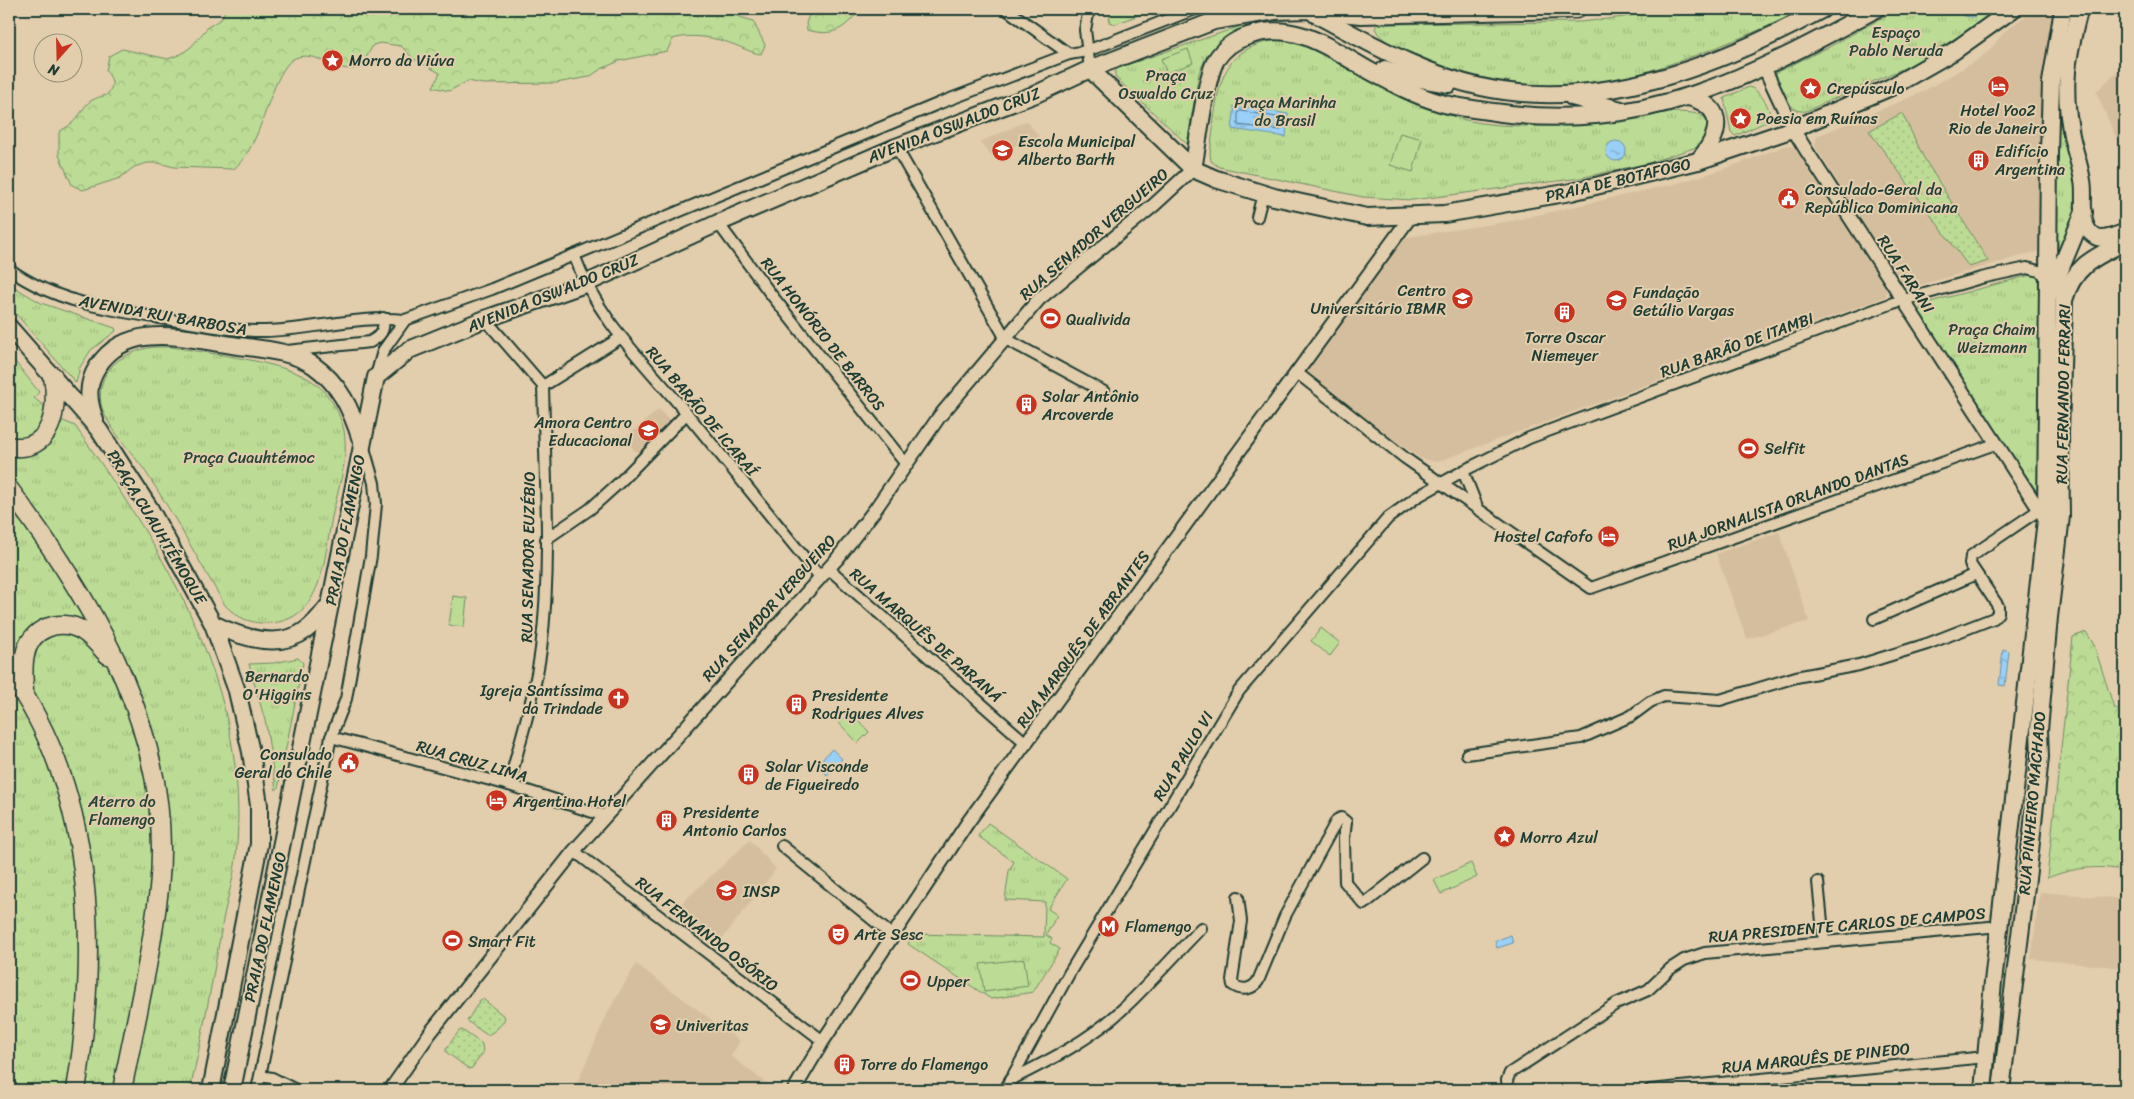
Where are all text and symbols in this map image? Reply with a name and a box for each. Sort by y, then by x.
park label: Espaço Pablo Neruda [1849,18,1944,65]
north arrow [32,32,82,82]
place label: Morro da Viúva [349,46,455,75]
place icon: Morro da Viúva [321,48,345,72]
text: N [45,56,63,83]
park label: Praça Oswaldo Cruz [1119,61,1214,108]
place label: Crepúsculo [1827,74,1904,103]
hotel icon: Hotel Yoo2 Rio de Janeiro [1986,74,2010,98]
place icon: Crepúsculo [1799,76,1823,100]
street label: AVENIDA OSWALDO CRUZ [862,78,1045,172]
park label: Praça Marinha do Brasil [1234,88,1337,135]
place label: Hotel Yoo2 Rio de Janeiro [1949,96,2047,143]
place label: Poesia em Ruínas [1756,104,1878,133]
place icon: Poesia em Ruínas [1728,106,1752,130]
place label: Escola Municipal Alberto Barth [1017,127,1136,174]
place label: Edifício Argentina [1994,137,2065,184]
school or university icon: Escola Municipal Alberto Barth [990,138,1014,162]
building icon: Edifício Argentina [1967,148,1991,172]
street label: PRAIA DE BOTAFOGO [1542,149,1694,211]
street label: RUA SENADOR VERGUEIRO [1012,160,1176,308]
place label: Consulado-Geral da República Dominicana [1805,175,1959,222]
public building icon: Consulado-Geral da República Dominicana [1777,186,1801,210]
street label: RUA FARANI [1870,229,1942,319]
street label: AVENIDA OSWALDO CRUZ [462,245,644,341]
street label: RUA HONÓRIO DE BARROS [753,250,893,418]
place label: Centro Universitário IBMR [1310,276,1446,323]
place label: Fundação Getúlio Vargas [1633,278,1735,325]
street label: AVENIDA RUI BARBOSA [76,286,249,344]
school or university icon: Centro Universitário IBMR [1450,287,1474,311]
school or university icon: Fundação Getúlio Vargas [1605,289,1629,313]
building icon: Torre Oscar Niemeyer [1553,301,1577,325]
street label: RUA BARÃO DE ITAMBI [1656,304,1818,386]
street label: RUA FERNANDO FERRARI [2047,304,2079,484]
place label: Qualivida [1066,305,1131,334]
sports icon: Qualivida [1038,307,1062,331]
park label: Praça Chaim Weizmann [1948,315,2036,362]
place label: Torre Oscar Niemeyer [1525,323,1607,370]
street label: RUA BARÃO DE ICARAÍ [638,339,767,484]
place label: Solar Antônio Arcoverde [1041,382,1139,429]
building icon: Solar Antônio Arcoverde [1014,393,1038,417]
place label: Amora Centro Educacional [533,408,632,455]
school or university icon: Amora Centro Educacional [636,419,660,443]
place label: Selfit [1764,434,1806,463]
sports icon: Selfit [1736,436,1760,460]
park label: Praça Cuauhtémoc [183,443,315,472]
street label: PRAÇA CUAUHTÉMOQUE [99,444,216,611]
street label: RUA JORNALISTA ORLANDO DANTAS [1663,445,1913,559]
street label: PRAIA DO FLAMENGO [316,452,374,608]
street label: RUA SENADOR EUZÉBIO [512,471,544,643]
place label: Hostel Cafofo [1494,522,1593,551]
hotel icon: Hostel Cafofo [1597,524,1621,548]
street label: RUA SENADOR VERGUEIRO [694,527,844,689]
street label: RUA MARQUÊS DE ABRANTES [1008,544,1158,734]
street label: RUA MARQUÊS DE PARANÁ [843,560,1011,712]
park label: Bernardo O'Higgins [243,662,312,709]
place label: Igreja Santíssima da Trindade [479,676,604,723]
place label: Presidente Rodrigues Alves [812,681,924,728]
church icon: Igreja Santíssima da Trindade [607,687,631,711]
building icon: Presidente Rodrigues Alves [784,692,808,716]
street label: RUA PAULO VI [1145,705,1221,807]
street label: RUA PINHEIRO MACHADO [2010,710,2054,896]
street label: RUA CRUZ LIMA [413,731,531,791]
place label: Consulado Geral do Chile [234,740,332,787]
public building icon: Consulado Geral do Chile [336,751,360,775]
place label: Solar Visconde de Figueiredo [765,752,868,799]
building icon: Solar Visconde de Figueiredo [737,763,761,787]
park label: Aterro do Flamengo [87,787,156,834]
place label: Argentina Hotel [512,787,626,816]
hotel icon: Argentina Hotel [485,789,509,813]
place label: Presidente Antonio Carlos [682,798,787,845]
building icon: Presidente Antonio Carlos [655,809,679,833]
place label: Morro Azul [1520,823,1598,852]
place icon: Morro Azul [1492,825,1516,849]
street label: PRAIA DO FLAMENGO [235,849,295,1005]
street label: RUA FERNANDO OSÓRIO [629,869,785,999]
place label: INSP [742,877,780,906]
school or university icon: INSP [715,879,739,903]
street label: RUA PRESIDENTE CARLOS DE CAMPOS [1707,898,1987,952]
place label: Flamengo [1125,912,1192,941]
metro station icon: Flamengo [1097,914,1121,938]
place label: Arte Sesc [853,920,923,949]
theatre icon: Arte Sesc [826,922,850,946]
place label: Smart Fit [468,927,536,956]
sports icon: Smart Fit [440,929,464,953]
place label: Upper [927,967,971,996]
sports icon: Upper [899,969,923,993]
place label: Univeritas [676,1011,749,1040]
school or university icon: Univeritas [648,1013,672,1037]
street label: RUA MARQUÊS DE PINEDO [1720,1034,1912,1082]
place label: Torre do Flamengo [860,1050,988,1079]
building icon: Torre do Flamengo [832,1052,856,1076]

